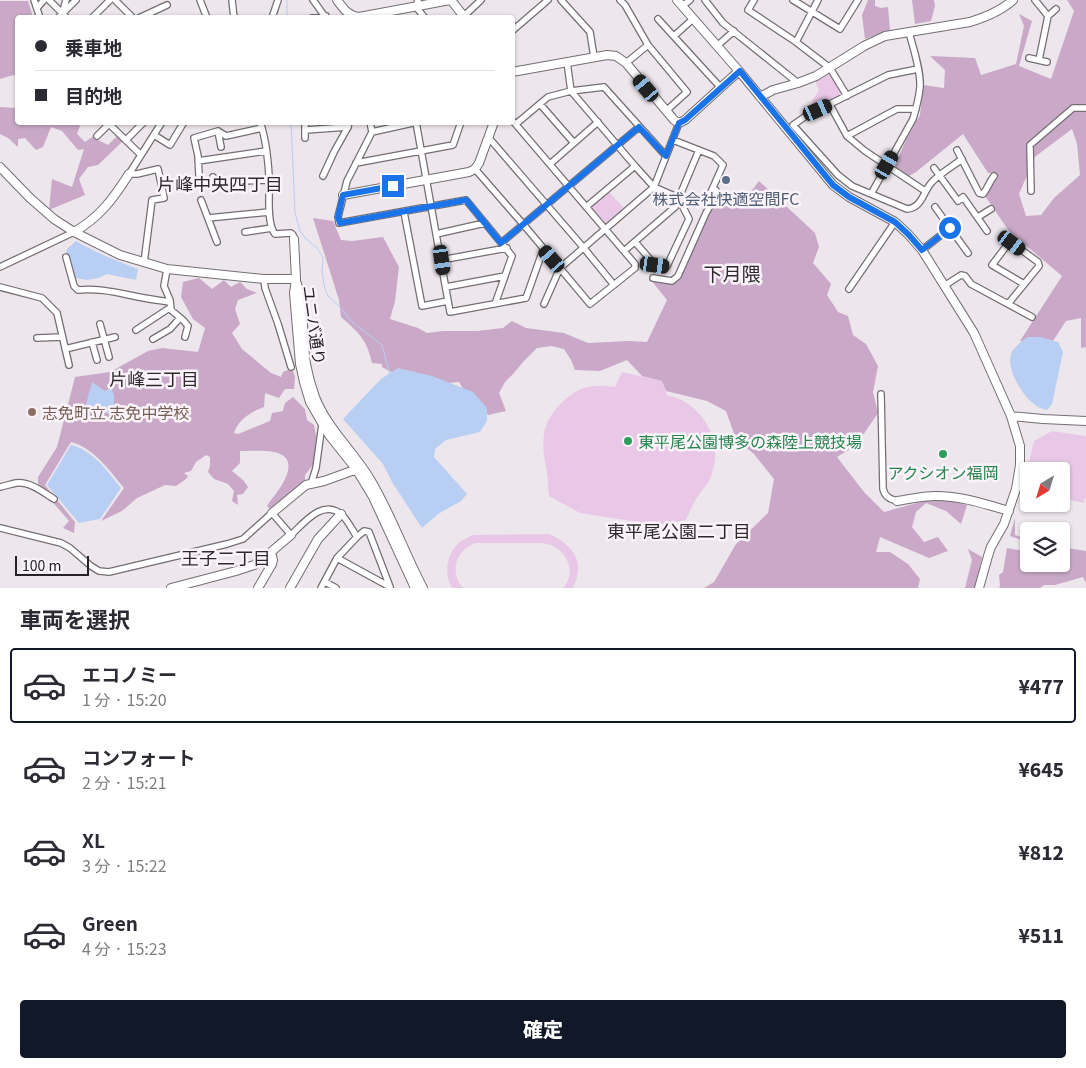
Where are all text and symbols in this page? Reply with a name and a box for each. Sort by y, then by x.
text: 乗車地 [65,33,122,60]
car [630,72,661,104]
text: 目的地 [65,81,122,108]
car [801,97,834,123]
car [873,148,900,182]
district label: 片峰中央四丁目 [157,170,283,196]
marker: 株式会社快適空間FC [720,174,732,186]
route end [382,175,404,197]
place label: 株式会社快適空間FC [653,186,799,210]
route start [939,217,961,239]
car [995,228,1028,258]
car [536,243,567,275]
car [432,244,451,276]
car [639,255,670,275]
district label: 下月隈 [703,259,761,286]
street label: ユニバ通り [298,284,332,366]
district label: 片峰三丁目 [109,365,199,391]
place label: 志免町立 志免中学校 [42,400,190,424]
marker: 志免町立 志免中学校 [26,406,38,418]
place label: 東平尾公園博多の森陸上競技場 [638,429,862,453]
marker: 東平尾公園博多の森陸上競技場 [622,435,634,447]
marker: アクシオン福岡 [937,448,949,460]
place label: アクシオン福岡 [887,460,999,484]
north arrow [1020,462,1070,512]
map controls [1020,462,1070,572]
district label: 東平尾公園二丁目 [607,517,751,543]
button: layers [1020,522,1070,572]
district label: 王子二丁目 [181,544,271,570]
scale bar [15,553,89,576]
text: 100 m [22,555,61,575]
text: 車両を選択 [20,602,130,634]
text: エコノミー [82,660,177,687]
icon: car [22,663,67,708]
text: ¥477 [1018,672,1064,699]
text: 1 分 · 15:20 [82,687,167,711]
text: コンフォート [82,743,195,770]
icon: car [22,746,67,791]
text: ¥645 [1018,755,1064,782]
text: 2 分 · 15:21 [82,770,167,794]
text: XL [82,826,105,853]
icon: car [22,829,67,874]
text: ¥812 [1018,838,1064,865]
text: 3 分 · 15:22 [82,853,167,877]
text: Green [82,909,138,936]
icon: car [22,912,67,957]
text: ¥511 [1018,921,1064,948]
text: 4 分 · 15:23 [82,936,167,960]
button: 確定 [20,1000,1066,1058]

